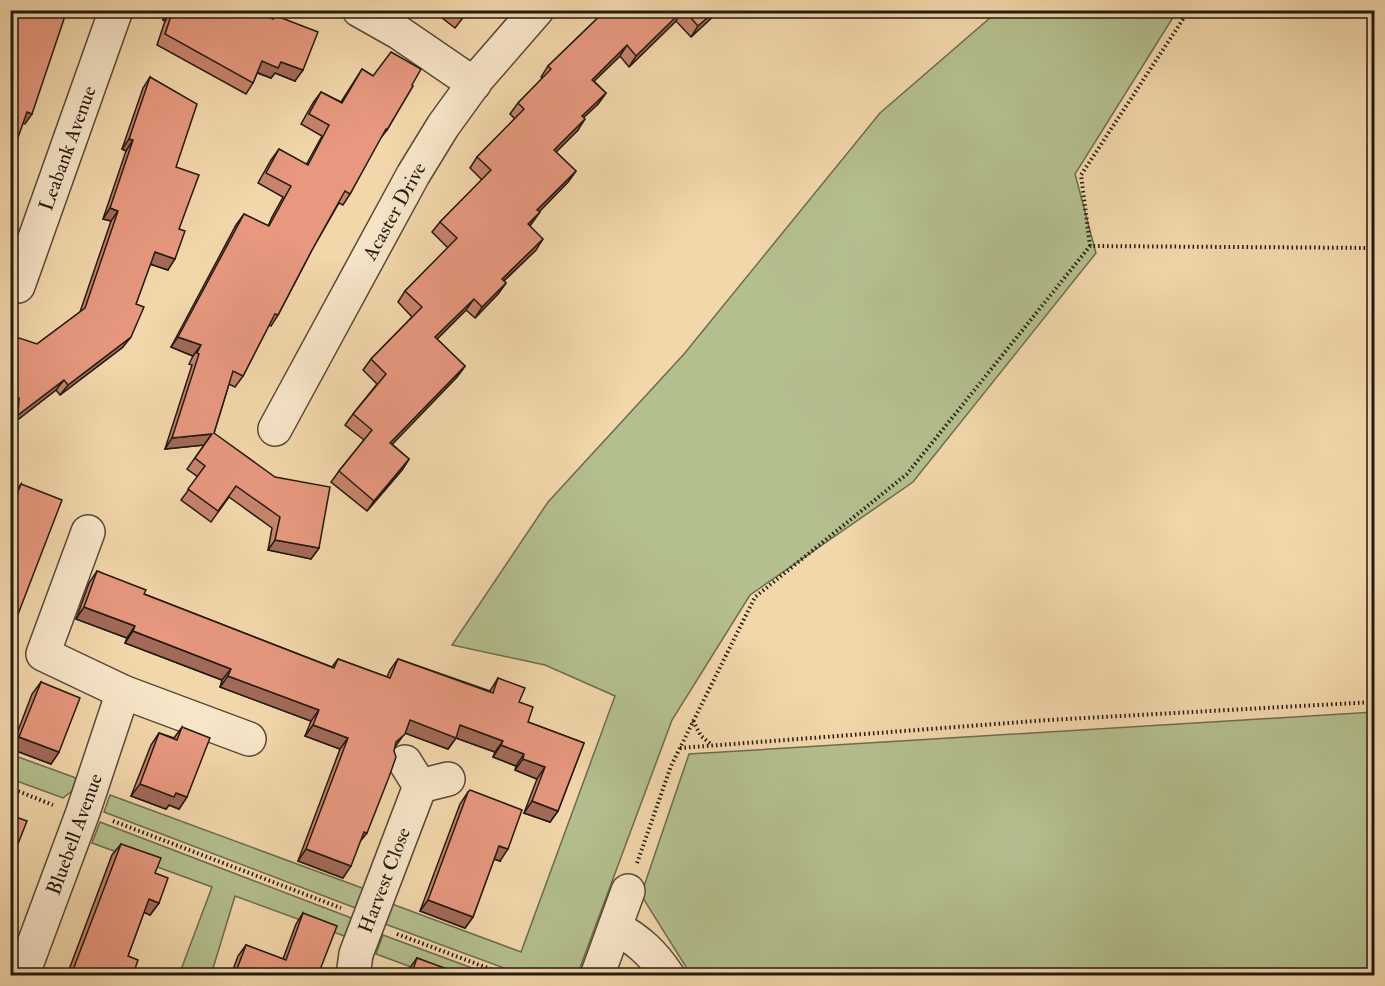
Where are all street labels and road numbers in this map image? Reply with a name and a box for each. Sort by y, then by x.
street label: Leabank Avenue [33,82,102,214]
street label: Acaster Drive [357,158,432,265]
street label: Bluebell Avenue [41,770,108,898]
street label: Harvest Close [353,824,416,937]

